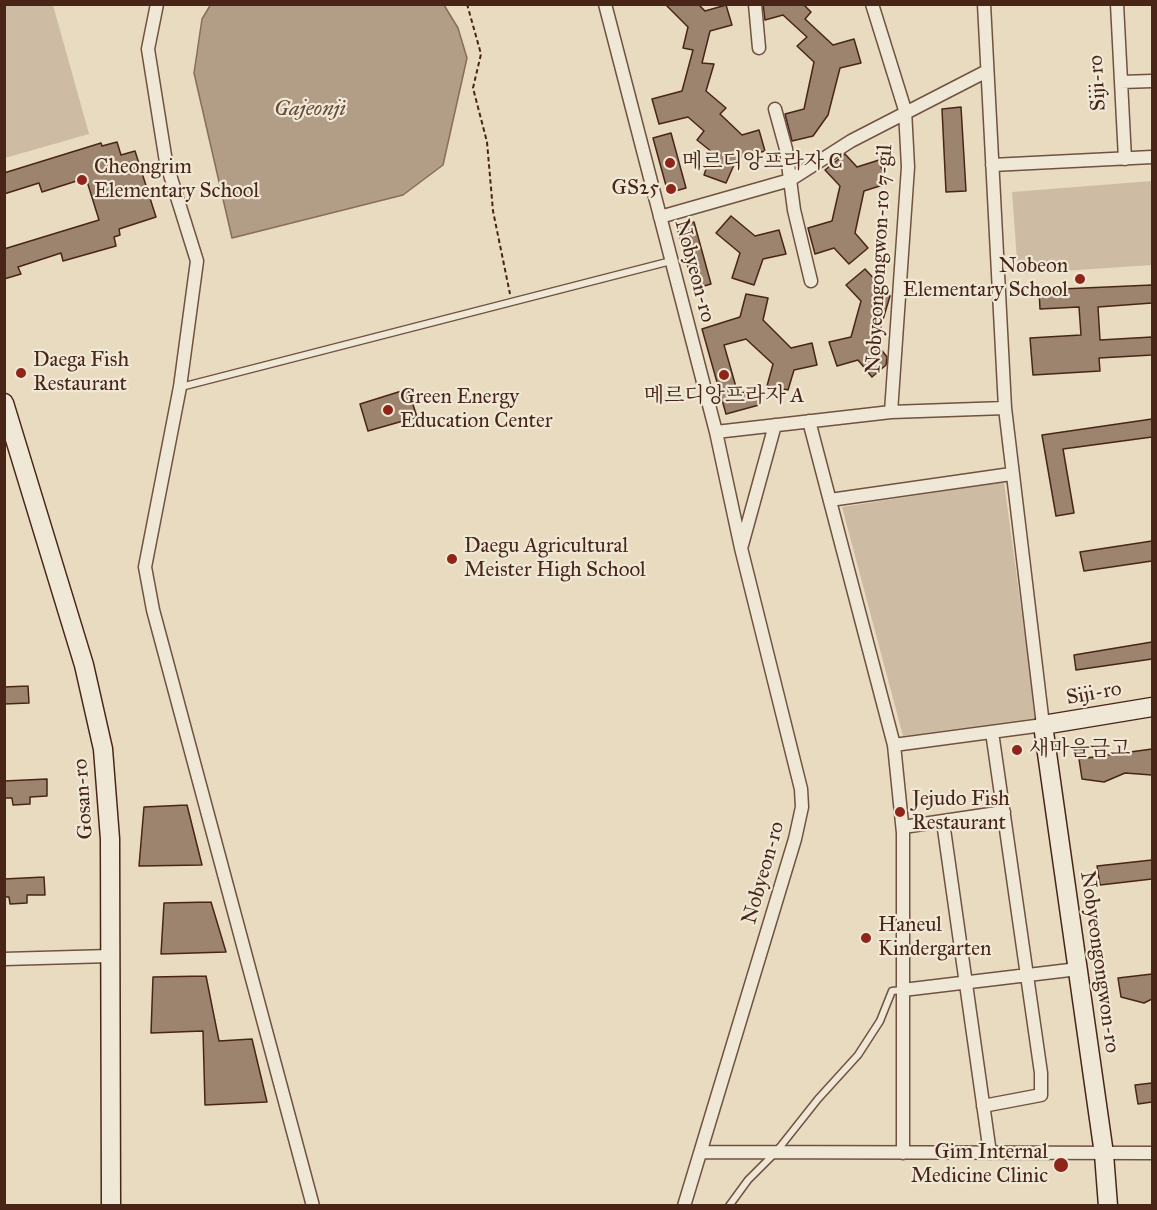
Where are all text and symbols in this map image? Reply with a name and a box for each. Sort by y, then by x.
street label: Siji-ro [1084,54,1112,112]
water label: Gajeonji [274,97,346,123]
street label: Nobyeongongwon-ro 7-gil [861,144,899,374]
place label: 메르디앙프라자 C [682,150,843,176]
place label: Cheongrim Elementary School [94,155,259,205]
marker: 메르디앙프라자 C [663,156,677,170]
marker: Cheongrim Elementary School [75,173,89,187]
place label: GS25 [612,176,659,202]
marker: GS25 [664,182,678,196]
street label: Nobyeon-ro [668,217,720,325]
place label: Nobeon Elementary School [903,254,1068,304]
marker: Nobeon Elementary School [1073,272,1087,286]
place label: Daega Fish Restaurant [33,348,129,398]
marker: Daega Fish Restaurant [14,366,28,380]
marker: 메르디앙프라자 A [717,368,731,382]
place label: 메르디앙프라자 A [644,384,804,410]
place label: Green Energy Education Center [400,385,553,435]
marker: Green Energy Education Center [381,403,395,417]
place label: Daegu Agricultural Meister High School [464,534,646,584]
marker: Daegu Agricultural Meister High School [445,552,459,566]
street label: Siji-ro [1064,677,1124,711]
place label: 새마을금고 [1029,737,1130,763]
marker: 새마을금고 [1010,743,1024,757]
street label: Gosan-ro [69,758,99,840]
place label: Jejudo Fish Restaurant [912,787,1010,837]
marker: Jejudo Fish Restaurant [893,805,907,819]
street label: Nobyeon-ro [737,819,791,927]
street label: Nobyeongongwon-ro [1074,869,1124,1055]
place label: Haneul Kindergarten [878,913,991,963]
marker: Haneul Kindergarten [859,931,873,945]
place label: Gim Internal Medicine Clinic [911,1140,1048,1190]
marker: Gim Internal Medicine Clinic [1052,1156,1070,1174]

